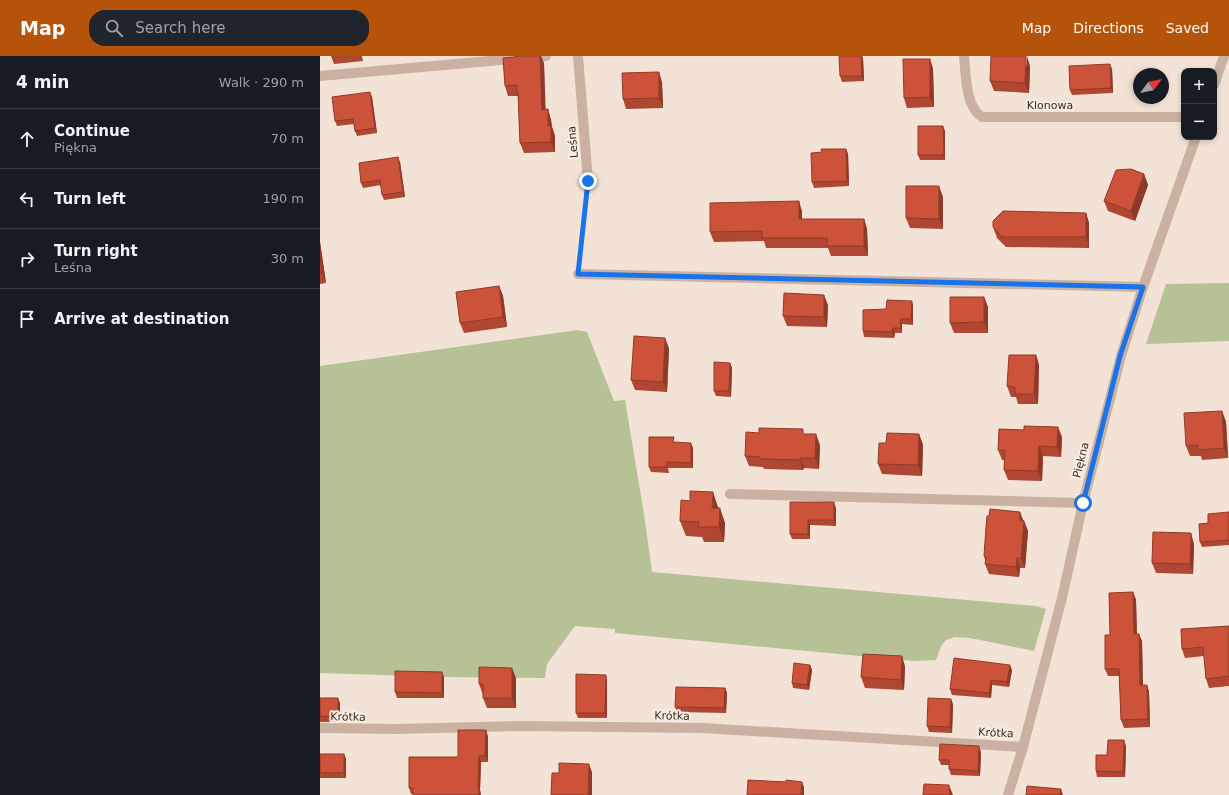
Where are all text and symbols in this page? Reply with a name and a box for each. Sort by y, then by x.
search box [89,10,369,46]
text: Map [20,17,65,39]
icon: search [103,17,125,39]
text: Search here [135,19,225,37]
text: Map [1022,20,1051,36]
text: Directions [1073,20,1144,36]
text: Saved [1166,20,1209,36]
north arrow [1133,68,1169,104]
map controls [1181,68,1217,140]
button: + [1181,68,1217,104]
text: 4 min [16,72,69,92]
text: Walk · 290 m [219,75,304,90]
street label: Klonowa [1027,99,1073,112]
button: − [1181,104,1217,140]
text: Continue [54,122,130,140]
street label: Leśna [565,125,581,159]
icon: ahead [16,128,38,150]
text: 70 m [271,131,304,146]
text: Piękna [54,140,97,155]
route end [579,172,597,190]
icon: left [16,188,38,210]
text: Turn left [54,190,126,208]
text: 190 m [262,191,304,206]
text: Turn right [54,242,138,260]
icon: right [16,248,38,270]
text: 30 m [271,251,304,266]
text: Leśna [54,260,92,275]
icon: arrive [16,308,38,330]
text: Arrive at destination [54,310,229,328]
street label: Piękna [1070,441,1092,479]
route start [1074,494,1092,512]
street label: Krótka [654,709,690,723]
street label: Krótka [330,710,366,724]
street label: Krótka [978,726,1014,740]

